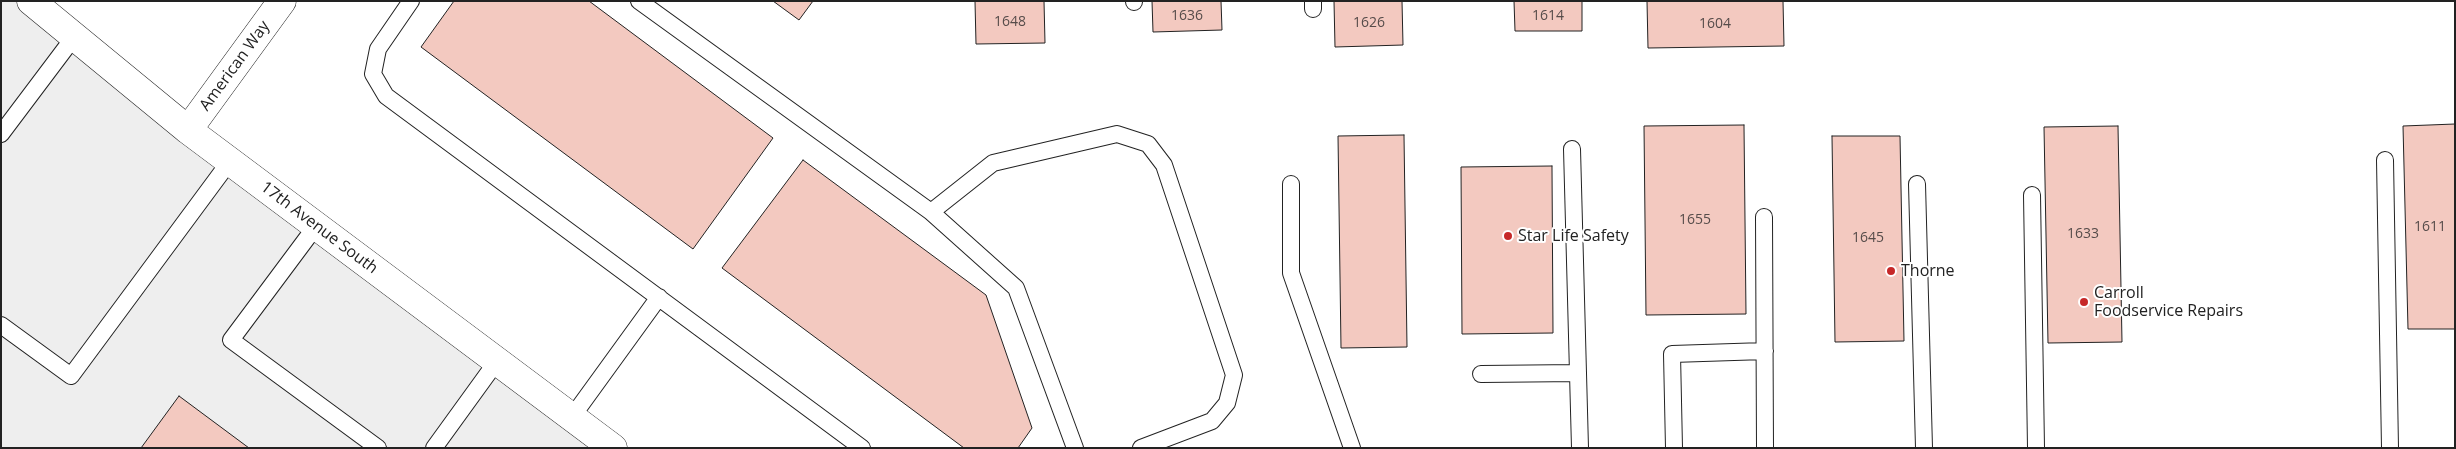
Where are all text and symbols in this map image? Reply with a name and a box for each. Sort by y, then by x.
house number: 1636 [1171,8,1203,24]
house number: 1614 [1532,8,1564,24]
house number: 1648 [994,14,1026,30]
house number: 1626 [1353,15,1385,31]
house number: 1604 [1699,16,1731,32]
street label: American Way [196,17,274,115]
street label: 17th Avenue South [257,178,381,278]
house number: 1655 [1679,212,1711,228]
house number: 1611 [2414,219,2446,235]
place label: Star Life Safety [1518,226,1629,246]
house number: 1633 [2067,226,2099,242]
marker: Star Life Safety [1502,230,1514,242]
house number: 1645 [1852,230,1884,246]
place label: Thorne [1901,261,1955,281]
marker: Thorne [1885,265,1897,277]
place label: Carroll Foodservice Repairs [2094,283,2243,321]
marker: Carroll Foodservice Repairs [2078,296,2090,308]

